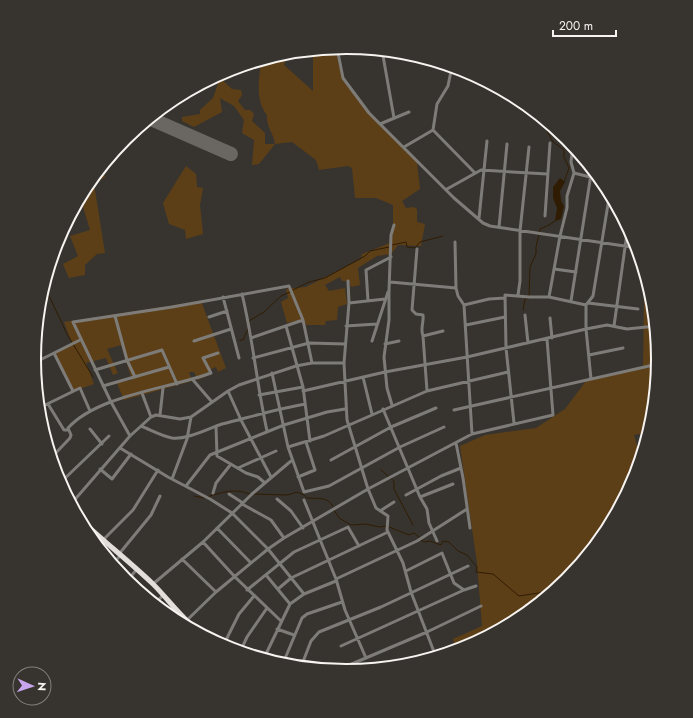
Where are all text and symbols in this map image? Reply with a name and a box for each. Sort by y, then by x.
scale bar [553,12,616,38]
text: 200 m [559,17,593,35]
north arrow [12,666,52,706]
text: N [34,682,50,691]

